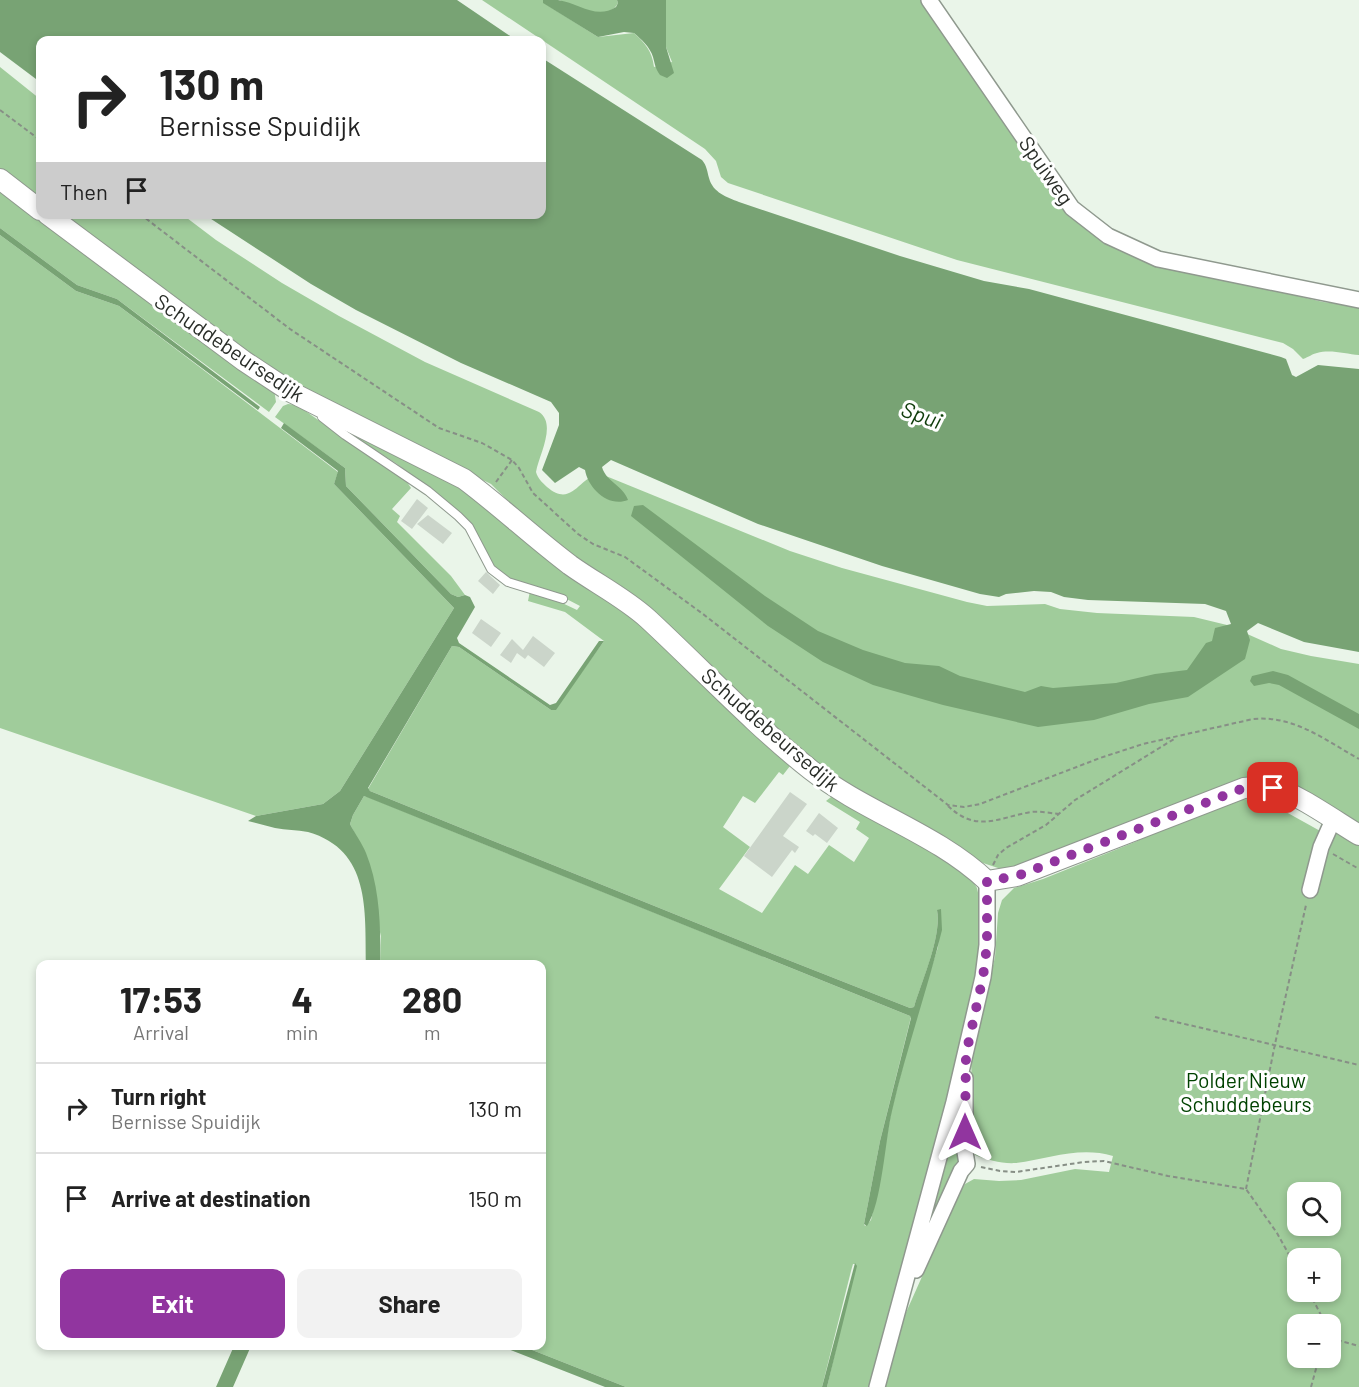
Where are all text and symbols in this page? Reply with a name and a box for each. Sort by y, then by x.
text: 130 m [159,58,264,108]
icon: right [60,60,138,138]
text: Bernisse Spuidijk [159,109,361,141]
street label: Spuiweg [1014,131,1080,209]
icon: arrive [120,174,153,207]
text: Then [60,178,108,204]
street label: Schuddebeursedijk [150,288,310,406]
water label: Spui [898,395,946,433]
street label: Schuddebeursedijk [697,662,845,796]
pin [1247,762,1298,813]
icon: arrive [1256,771,1289,804]
text: 17:53 [120,977,202,1020]
text: 4 [291,977,313,1020]
text: 280 [402,977,462,1020]
text: Arrival [133,1020,189,1044]
text: min [286,1020,318,1044]
text: m [424,1020,440,1044]
park label: Polder Nieuw Schuddebeurs [1180,1067,1312,1116]
text: Turn right [111,1083,206,1109]
icon: right [60,1092,93,1125]
text: 130 m [468,1095,522,1121]
position arrow [933,1100,997,1164]
text: Bernisse Spuidijk [111,1109,260,1133]
icon: arrive [60,1182,93,1215]
map controls [1287,1182,1341,1368]
button: search [1287,1182,1341,1236]
text: Arrive at destination [111,1185,310,1211]
text: 150 m [468,1185,522,1211]
button: + [1287,1248,1341,1302]
button: Exit [60,1269,285,1338]
button: Share [297,1269,522,1338]
button: − [1287,1314,1341,1368]

